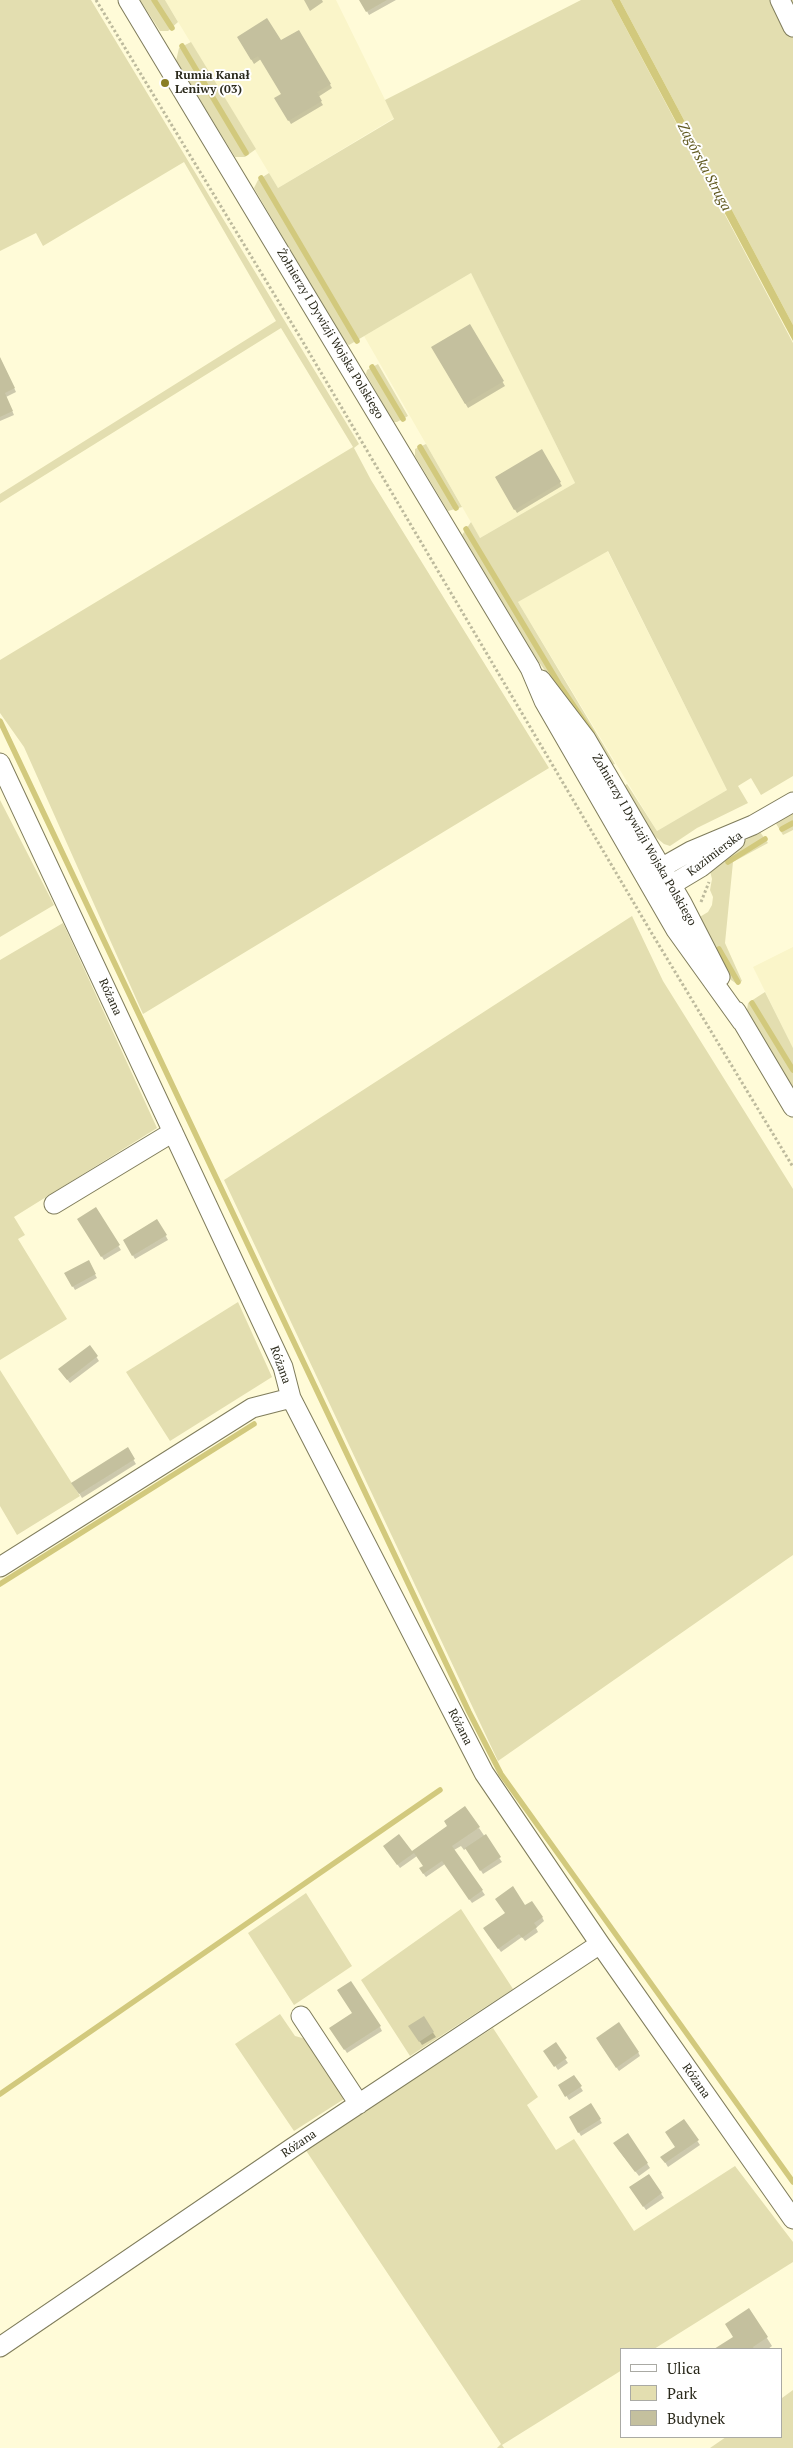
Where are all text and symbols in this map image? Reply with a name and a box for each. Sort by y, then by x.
place label: Rumia Kanał Leniwy (03) [175,69,250,97]
marker: Rumia Kanał Leniwy (03) [159,77,171,89]
water label: Zagórska Struga [674,120,734,214]
street label: Żołnierzy I Dywizji Wojska Polskiego [273,246,387,422]
street label: Żołnierzy I Dywizji Wojska Polskiego [589,752,699,928]
street label: Kazimierska [685,829,745,879]
street label: Różana [95,976,125,1018]
street label: Różana [267,1344,293,1386]
street label: Różana [445,1706,475,1748]
street label: Różana [679,2061,713,2101]
street label: Różana [279,2127,319,2161]
legend [620,2348,783,2438]
text: Ulica [667,2358,701,2378]
text: Park [667,2383,697,2403]
text: Budynek [667,2408,725,2428]

